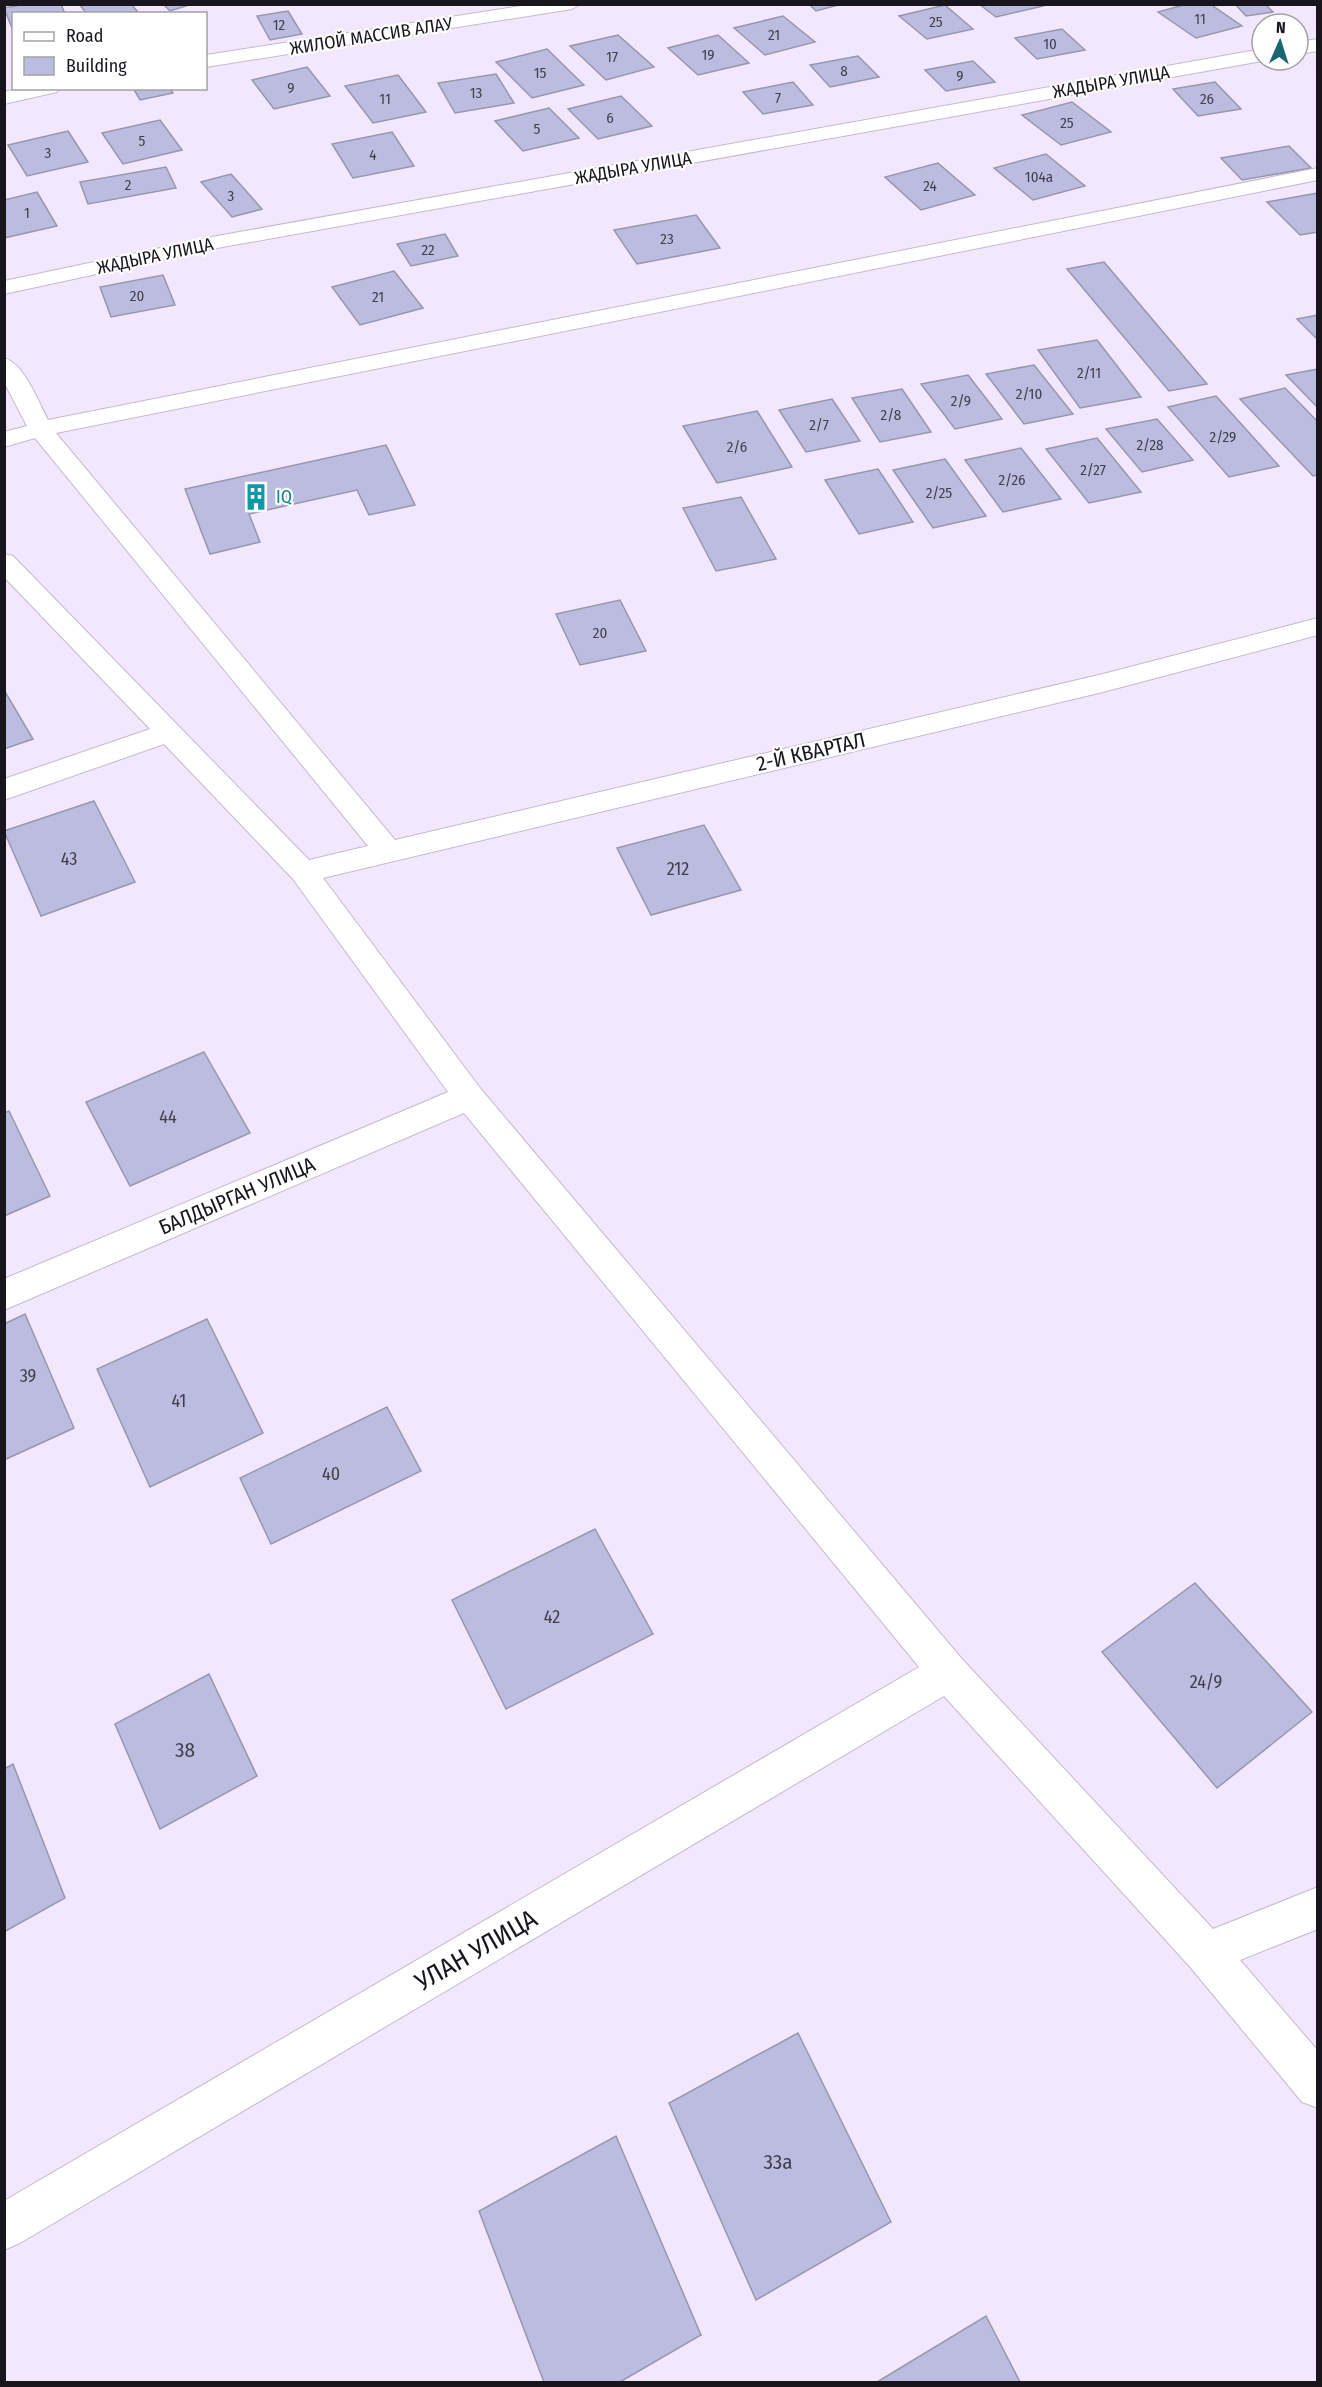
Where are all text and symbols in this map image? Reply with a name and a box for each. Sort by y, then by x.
house number: 11 [1194,10,1206,28]
legend [12,12,207,90]
street label: ЖИЛОЙ МАССИВ АЛАУ [288,12,454,60]
north arrow [1250,12,1310,72]
house number: 25 [929,13,943,31]
house number: 12 [273,16,286,34]
text: N [1275,18,1286,37]
text: Road [66,25,103,47]
house number: 21 [768,26,780,44]
house number: 10 [1043,35,1057,53]
house number: 19 [701,46,715,64]
house number: 17 [606,48,618,66]
text: Building [66,55,127,77]
street label: ЖАДЫРА УЛИЦА [1051,61,1172,103]
house number: 8 [840,62,848,80]
house number: 15 [534,64,546,82]
house number: 9 [956,67,964,85]
house number: 9 [287,79,295,97]
house number: 13 [470,84,483,102]
house number: 7 [775,89,781,107]
house number: 11 [379,90,391,108]
house number: 26 [1200,90,1214,108]
house number: 6 [606,109,614,127]
house number: 25 [1060,114,1074,132]
house number: 5 [534,120,541,138]
house number: 5 [139,132,146,150]
house number: 3 [45,144,52,162]
house number: 4 [369,146,377,164]
street label: ЖАДЫРА УЛИЦА [573,147,694,189]
house number: 104а [1025,168,1053,186]
house number: 2 [125,176,132,194]
house number: 24 [923,177,937,195]
house number: 3 [228,187,235,205]
house number: 1 [24,204,30,222]
house number: 23 [660,230,674,248]
street label: ЖАДЫРА УЛИЦА [95,233,216,279]
house number: 22 [421,241,435,259]
house number: 20 [130,287,144,305]
house number: 21 [372,288,384,306]
house number: 2/11 [1077,364,1101,382]
house number: 2/10 [1016,385,1042,403]
house number: 2/9 [951,392,971,410]
house number: 2/8 [881,406,901,424]
house number: 2/7 [809,416,829,434]
house number: 2/29 [1210,428,1236,446]
house number: 2/28 [1136,436,1164,454]
house number: 2/6 [727,438,747,456]
house number: 2/27 [1080,461,1106,479]
house number: 2/26 [998,471,1026,489]
building icon: IQ [241,482,271,512]
house number: 2/25 [926,484,952,502]
place label: IQ [276,486,292,508]
house number: 20 [593,624,607,642]
street label: 2-Й КВАРТАЛ [754,727,868,777]
house number: 43 [61,848,77,870]
house number: 212 [667,858,689,880]
house number: 44 [159,1106,177,1128]
street label: БАЛДЫРГАН УЛИЦА [155,1151,319,1241]
house number: 39 [20,1365,36,1387]
house number: 41 [172,1390,186,1412]
house number: 40 [322,1463,340,1485]
house number: 42 [544,1606,560,1628]
house number: 24/9 [1190,1671,1222,1693]
house number: 38 [175,1737,195,1763]
street label: УЛАН УЛИЦА [409,1903,543,1998]
house number: 33а [763,2149,793,2175]

